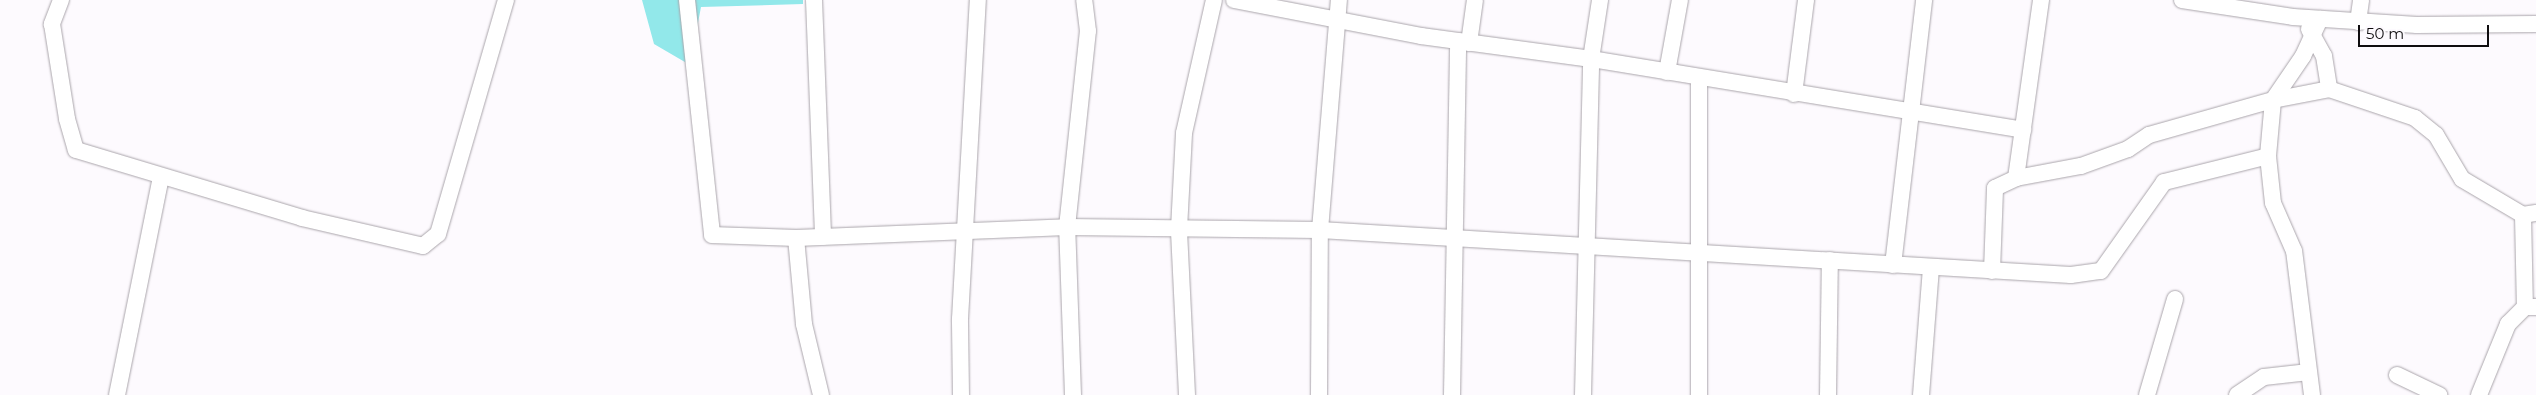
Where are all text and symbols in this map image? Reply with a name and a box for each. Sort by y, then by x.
scale bar [2361,15,2492,47]
text: 50 m [2366,24,2404,43]

